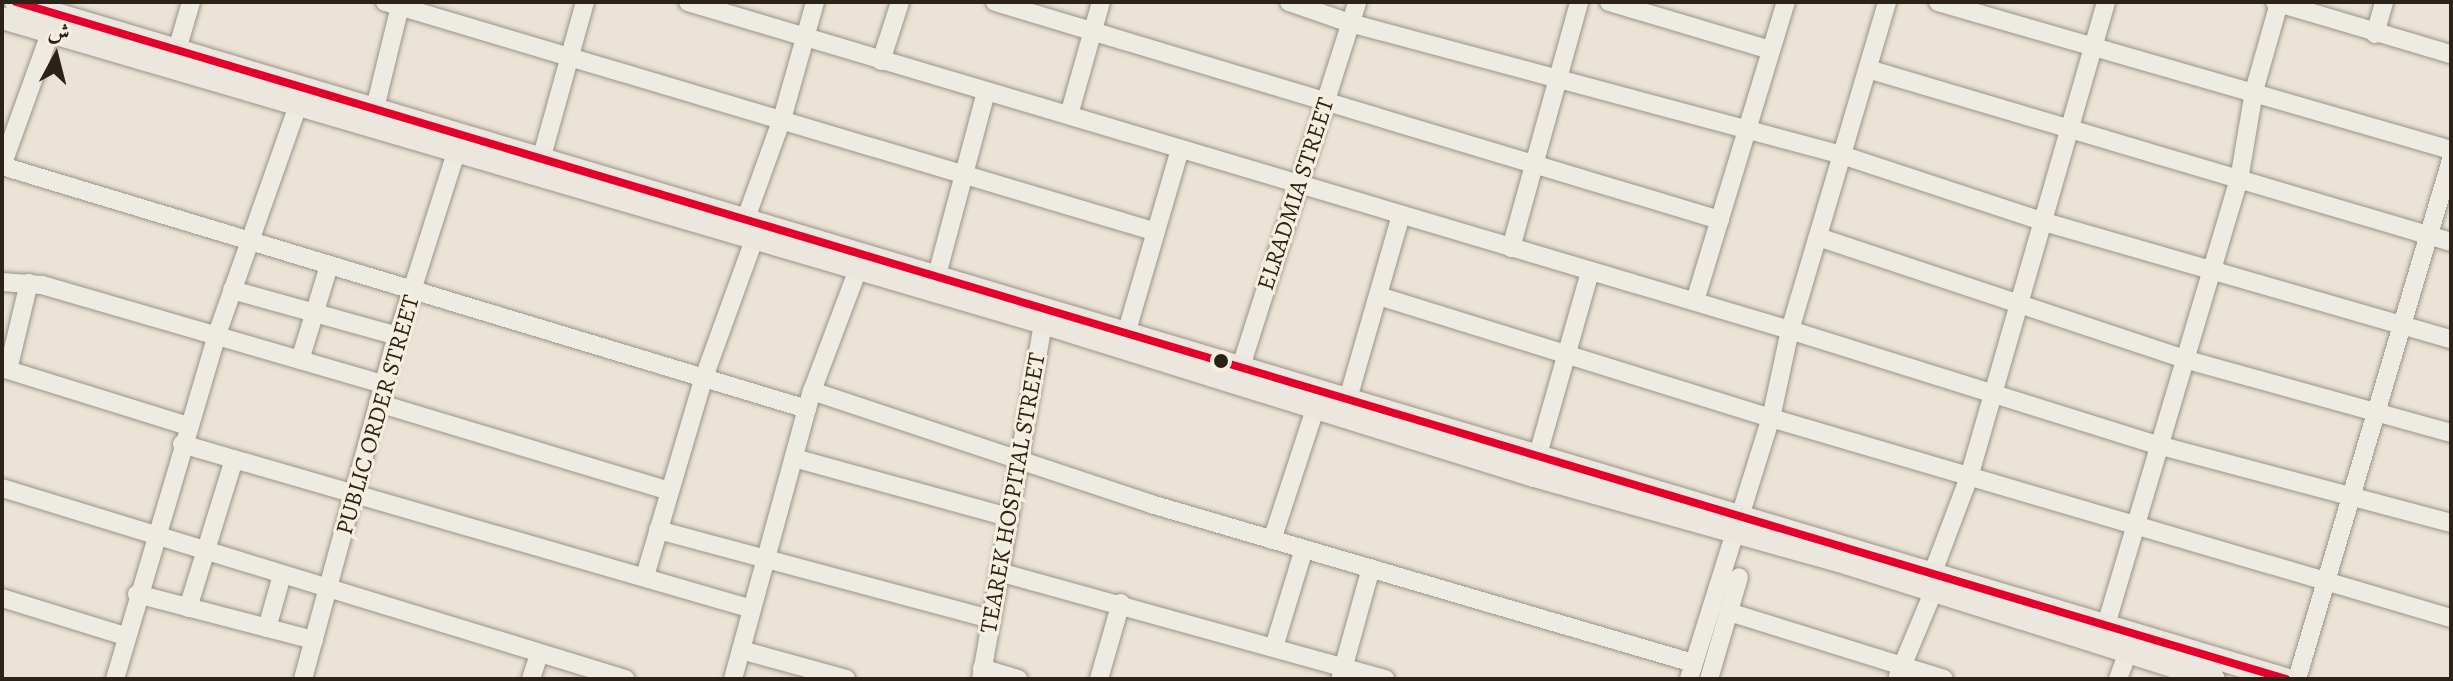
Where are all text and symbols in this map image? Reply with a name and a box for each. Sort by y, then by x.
north arrow [16,16,96,96]
text: ش [46,16,72,48]
street label: ELRADMIA STREET [1251,94,1341,294]
street label: PUBLIC ORDER STREET [330,292,426,538]
street label: TEAREK HOSPITAL STREET [974,351,1052,635]
unlabelled marker [1213,353,1229,369]

